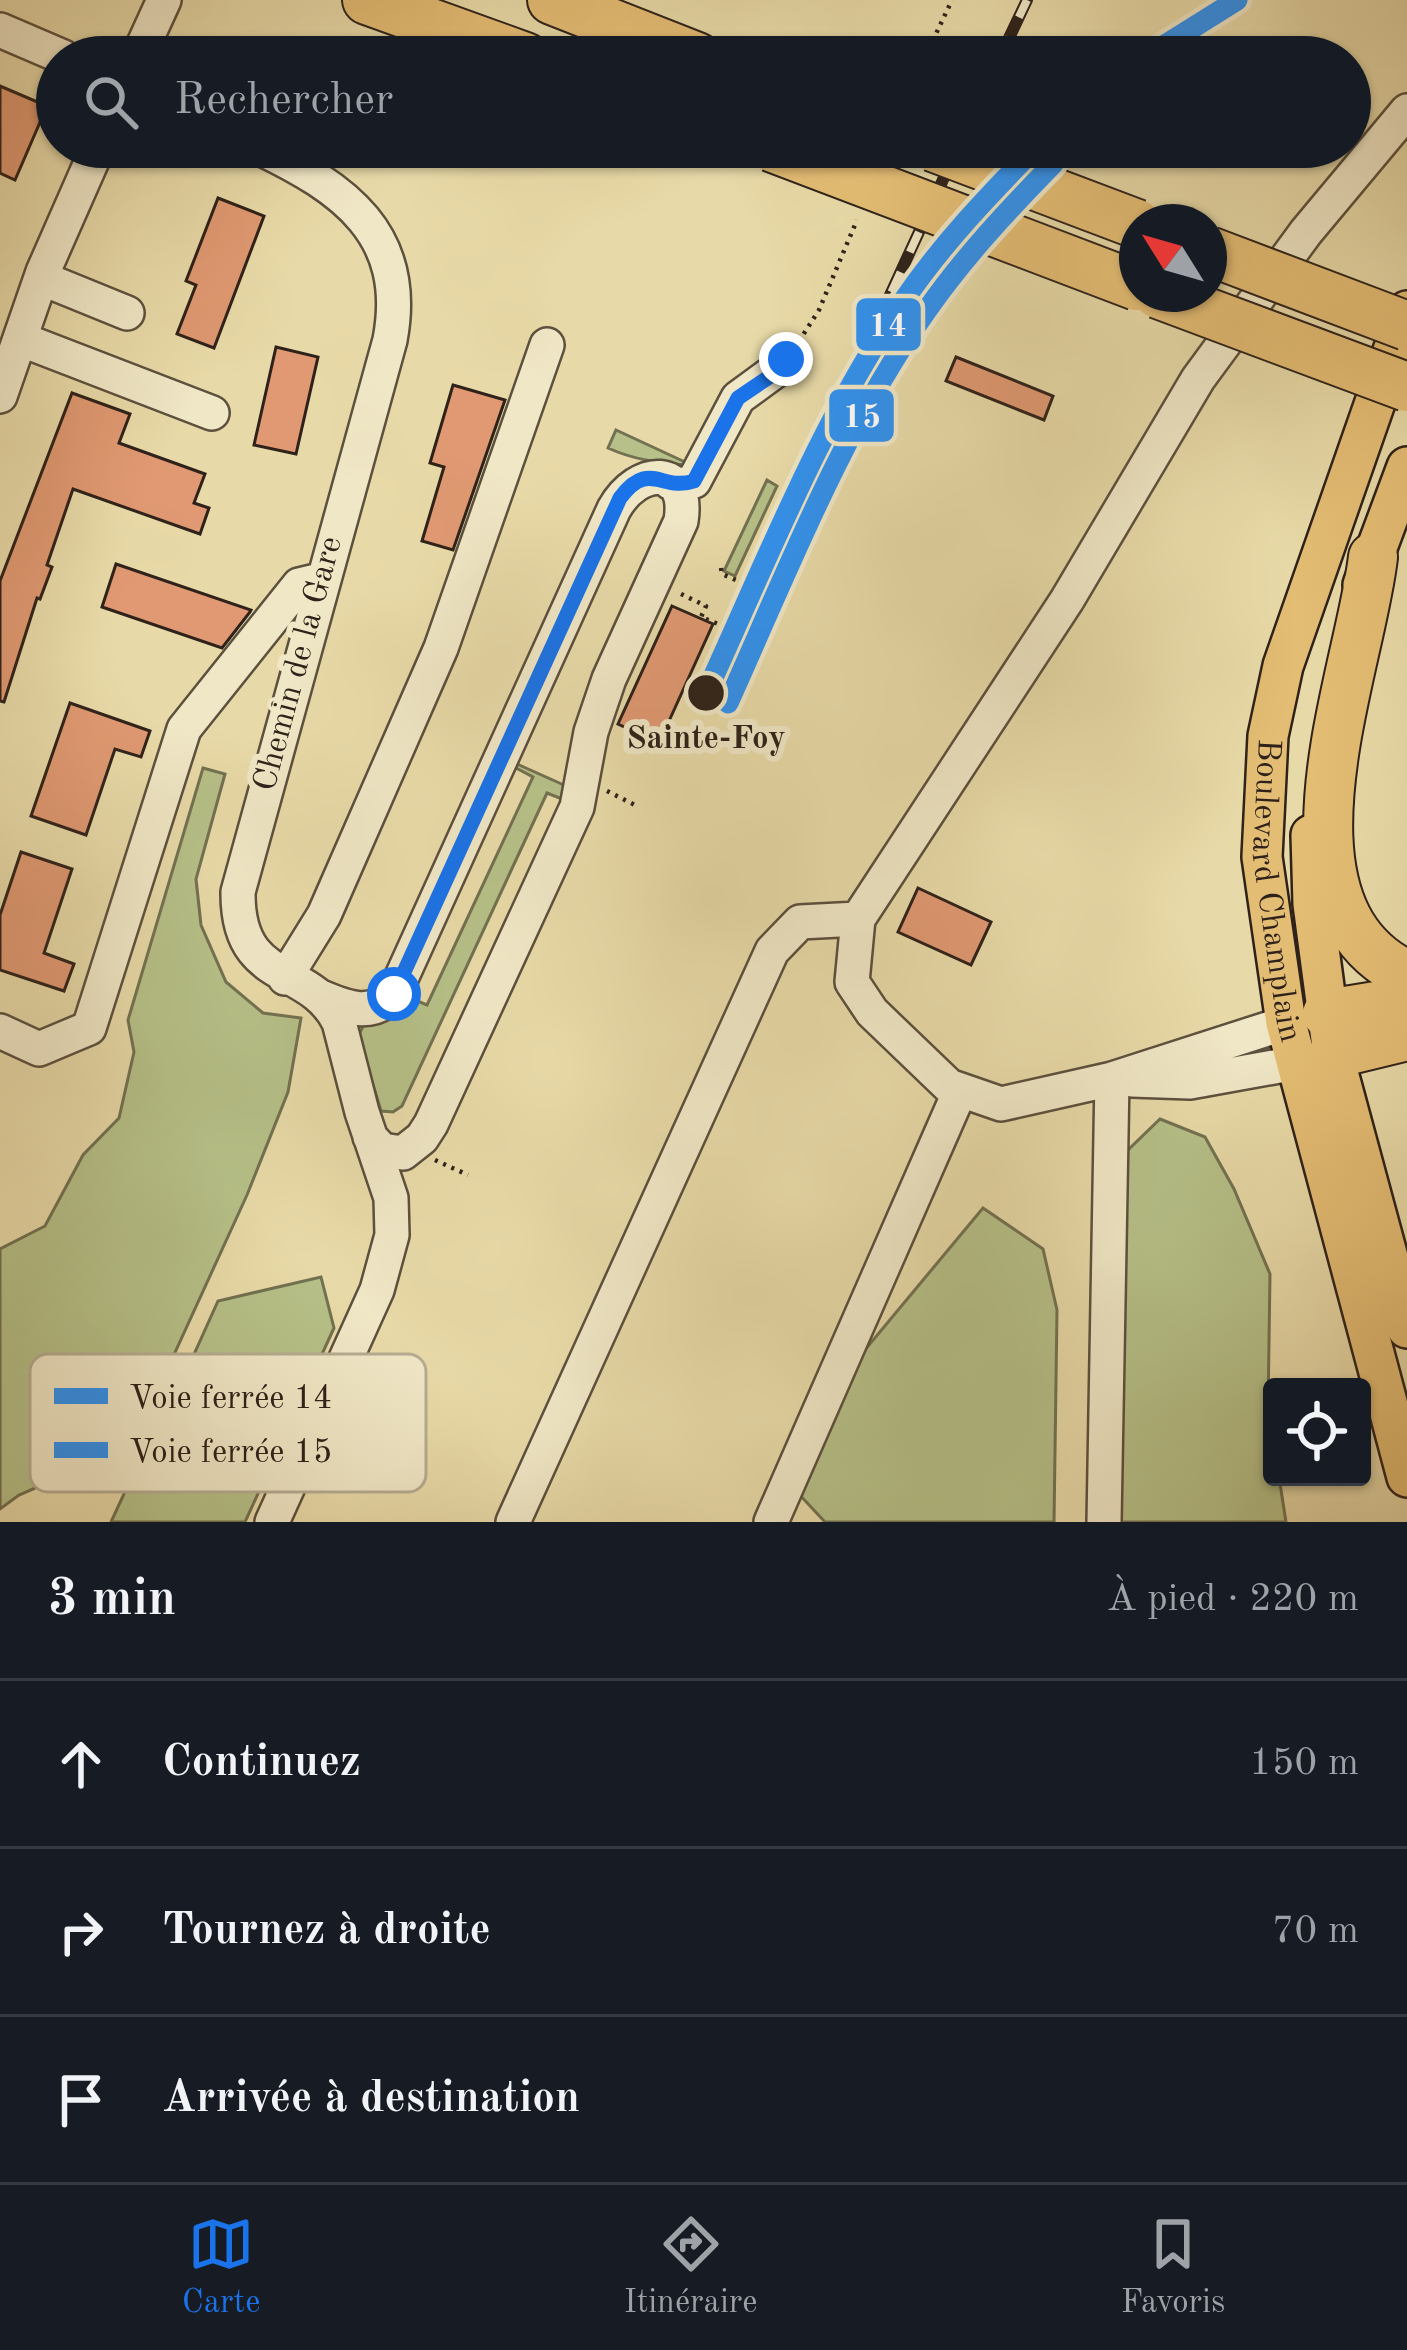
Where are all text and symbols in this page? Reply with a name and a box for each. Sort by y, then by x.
search box [36,36,1371,168]
icon: search [78,69,144,135]
text: Rechercher [174,79,393,124]
north arrow [1119,204,1227,312]
line badge: 14 [854,296,923,353]
text: 14 [869,311,907,344]
route end [759,332,813,386]
line badge: 15 [827,387,896,444]
text: 15 [843,402,881,435]
street label: Chemin de la Gare [249,533,349,795]
marker: Sainte-Foy [685,672,727,714]
place label: Sainte-Foy [626,723,786,756]
street label: Boulevard Champlain [1245,738,1307,1046]
route start [367,967,421,1021]
legend [30,1354,426,1492]
map controls [1263,1378,1371,1486]
button: locate [1263,1378,1371,1486]
text: Voie ferrée 14 [129,1383,332,1416]
text: Voie ferrée 15 [129,1437,332,1470]
text: 3 min [48,1575,176,1626]
text: À pied · 220 m [1107,1580,1359,1619]
icon: ahead [48,1731,114,1797]
text: Continuez [162,1741,361,1786]
text: 150 m [1249,1744,1359,1783]
icon: right [48,1899,114,1965]
text: Tournez à droite [162,1909,491,1954]
text: 70 m [1272,1912,1359,1951]
icon: arrive [48,2067,114,2133]
text: Arrivée à destination [162,2077,580,2122]
tab: Carte [182,2211,260,2324]
tab: Itinéraire [624,2211,758,2324]
tab: Favoris [1121,2211,1225,2324]

